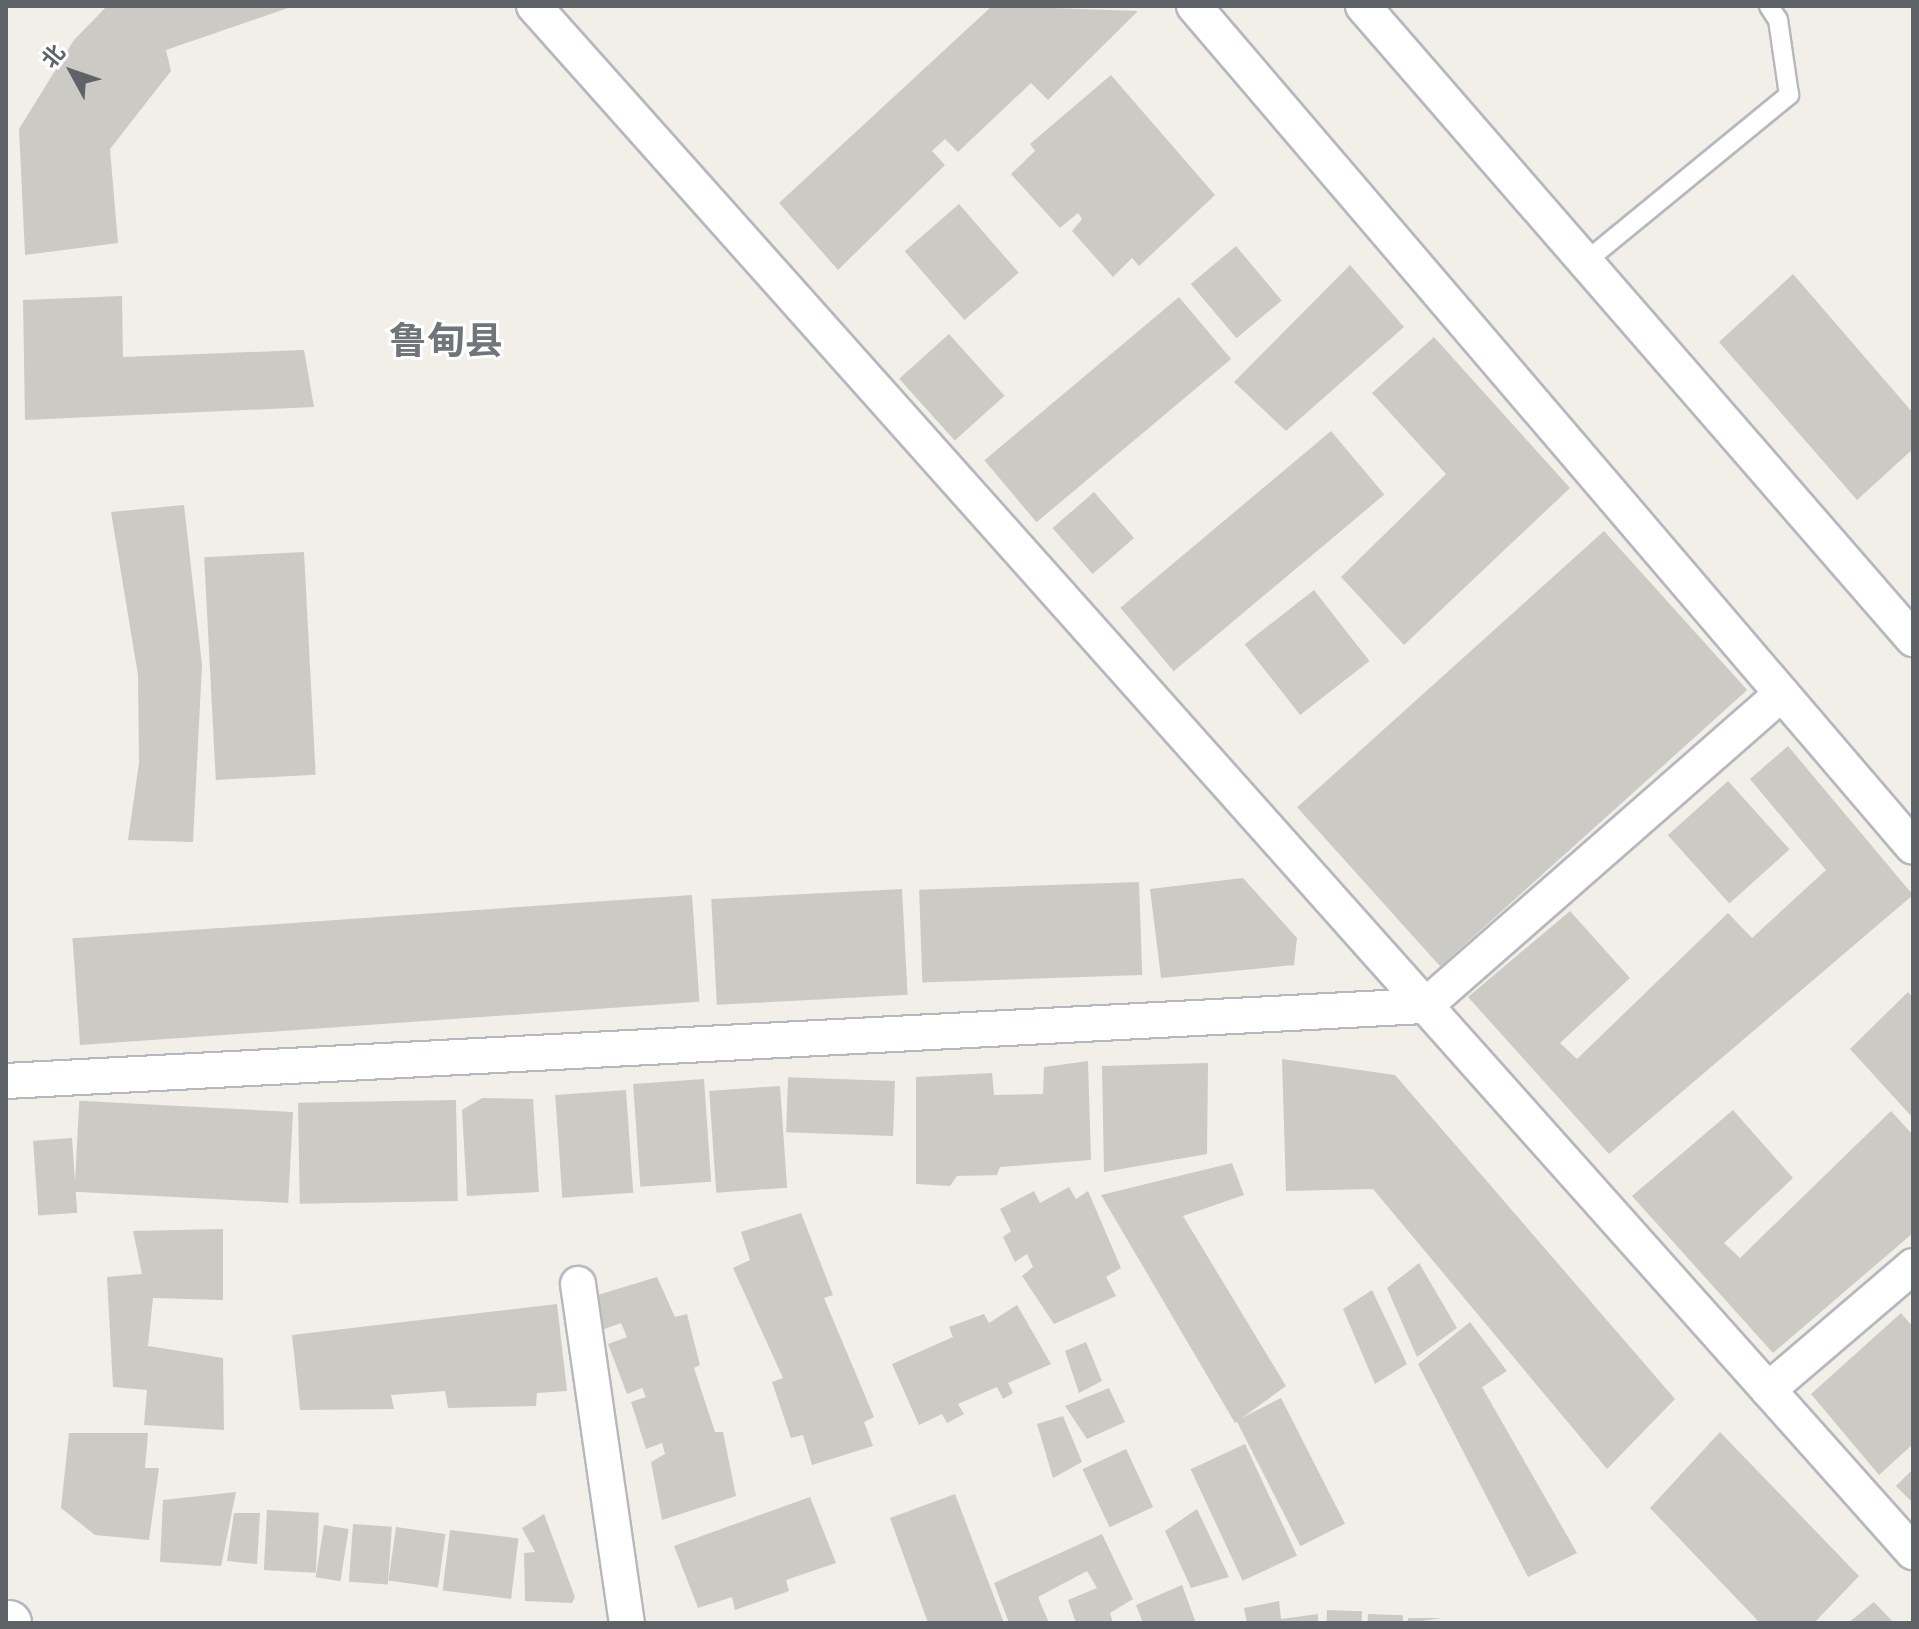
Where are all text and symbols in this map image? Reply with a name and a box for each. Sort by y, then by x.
north arrow [32,32,112,112]
text: 北 [37,40,70,73]
district label: 鲁甸县 [389,319,503,365]

